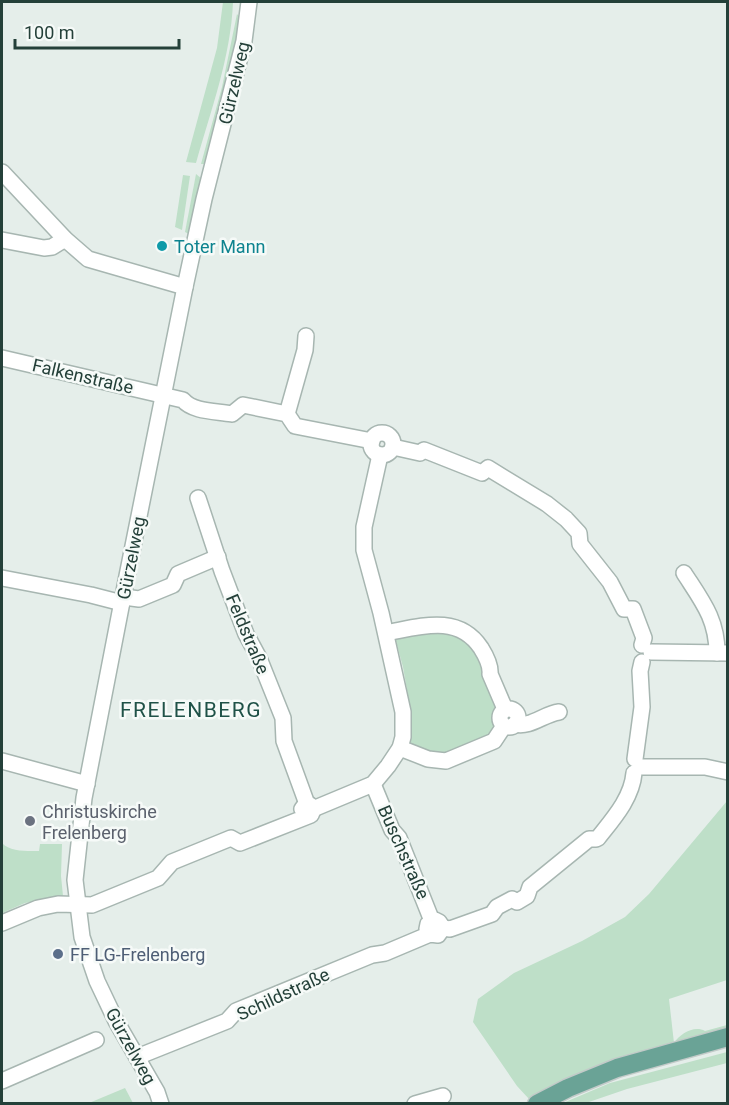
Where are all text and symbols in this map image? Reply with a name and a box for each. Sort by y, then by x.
scale bar [15,12,178,50]
text: 100 m [24,22,75,43]
street label: Gürzelweg [214,40,254,126]
place label: Toter Mann [174,236,266,257]
marker: Toter Mann [155,239,169,253]
street label: Falkenstraße [30,354,136,398]
street label: Gürzelweg [113,515,149,601]
street label: Feldstraße [222,591,274,677]
district label: FRELENBERG [120,698,262,722]
place label: Christuskirche Frelenberg [42,801,157,843]
street label: Buschstraße [374,802,434,902]
marker: Christuskirche Frelenberg [23,814,37,828]
place label: FF LG-Frelenberg [70,944,205,965]
marker: FF LG-Frelenberg [51,947,65,961]
street label: Schildstraße [233,963,333,1025]
street label: Gürzelweg [101,1004,161,1088]

